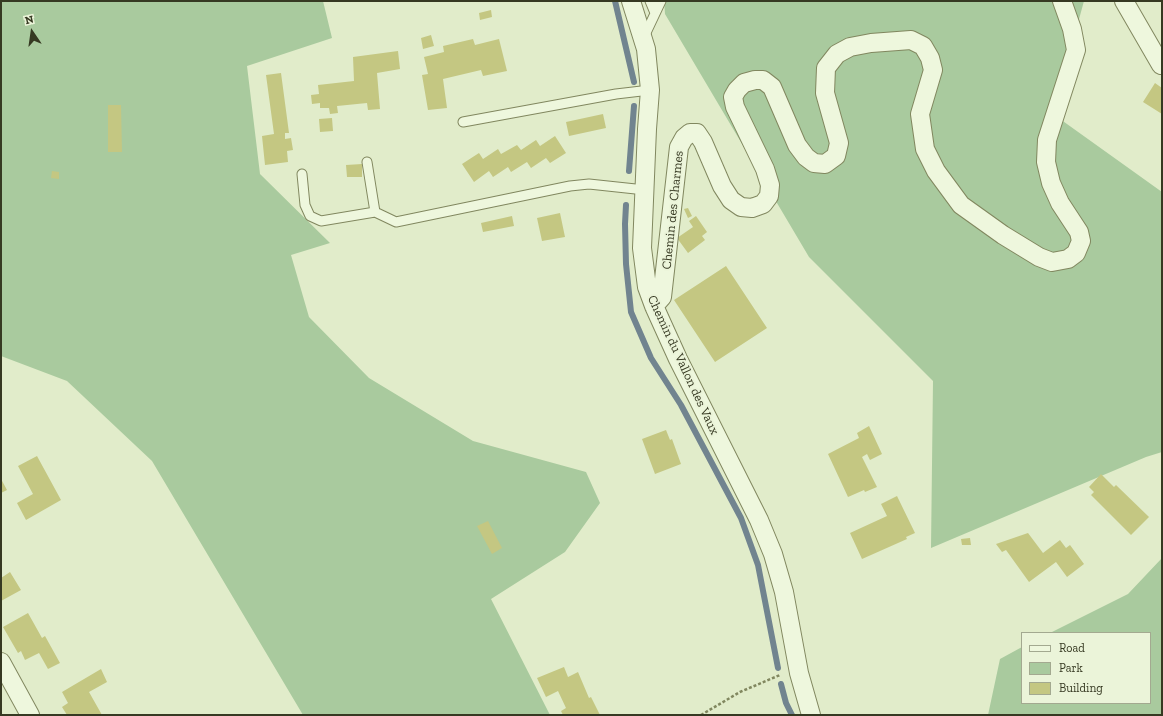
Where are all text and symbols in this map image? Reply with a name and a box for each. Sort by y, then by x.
north arrow [12,12,52,52]
text: N [24,13,35,27]
street label: Chemin des Charmes [659,150,687,270]
street label: Chemin du Vallon des Vaux [644,293,722,437]
legend [1021,632,1151,704]
text: Road [1059,641,1085,655]
text: Park [1059,661,1083,675]
text: Building [1059,681,1103,695]

